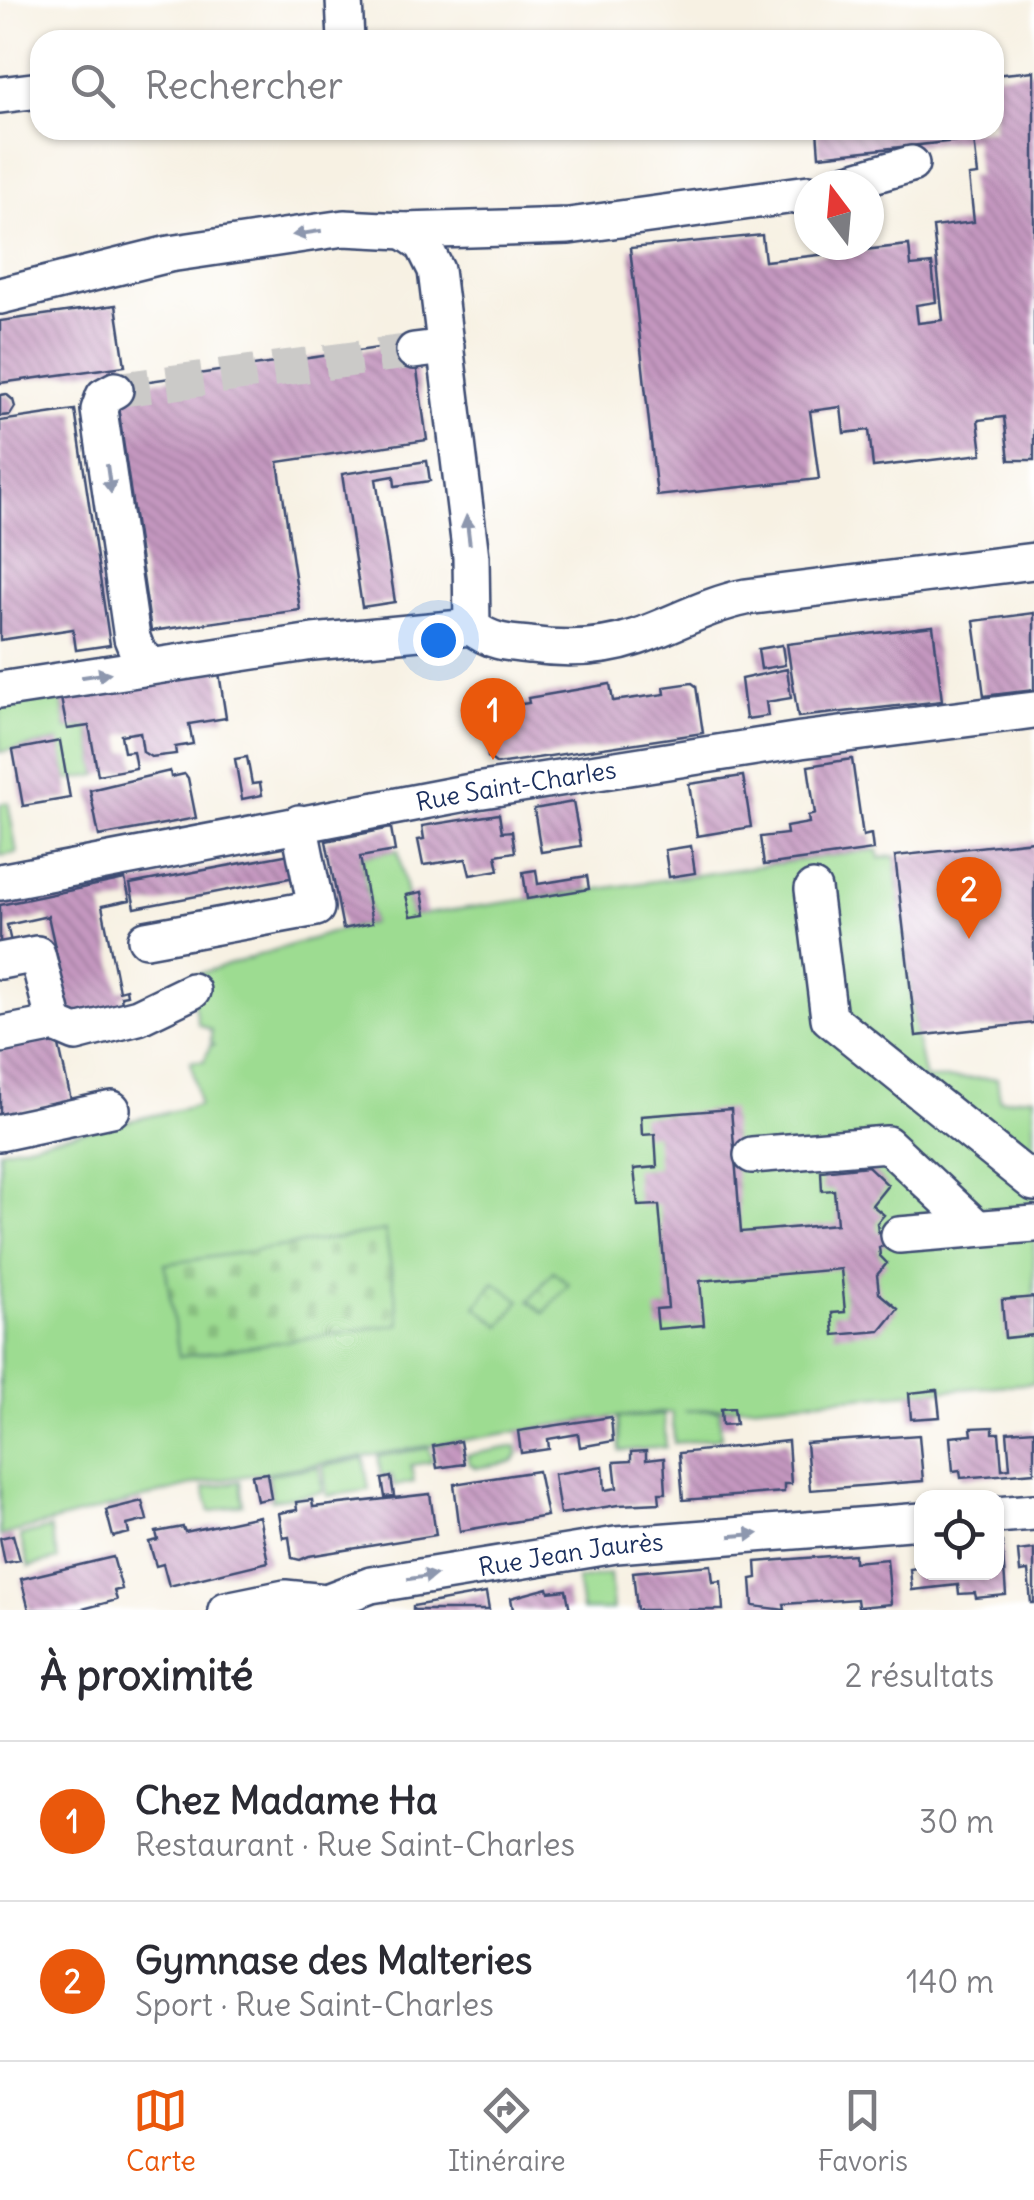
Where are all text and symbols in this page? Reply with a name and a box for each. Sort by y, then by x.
search box [30,30,1004,140]
icon: search [65,58,120,113]
text: Rechercher [145,62,343,109]
north arrow [794,170,884,260]
one-way arrow [291,226,322,242]
one-way arrow [102,464,118,495]
one-way arrow [459,514,475,545]
your location [413,615,464,666]
one-way arrow [81,667,113,682]
pin: 1 [460,678,526,760]
street label: Rue Saint-Charles [413,753,618,818]
pin: 2 [936,856,1002,939]
map controls [914,1490,1004,1580]
button: locate [914,1490,1004,1580]
street label: Rue Jean Jaurès [476,1525,665,1583]
one-way arrow [729,1527,761,1543]
one-way arrow [407,1569,439,1584]
text: À proximité [40,1649,253,1701]
text: 2 résultats [845,1655,994,1696]
text: Chez Madame Ha [135,1777,438,1824]
text: 1 [66,1801,79,1842]
text: 30 m [919,1801,994,1842]
text: Restaurant · Rue Saint-Charles [135,1824,575,1865]
text: Gymnase des Malteries [135,1937,532,1984]
text: 2 [64,1961,81,2002]
text: 140 m [906,1961,994,2002]
text: Sport · Rue Saint-Charles [135,1984,494,2025]
tab: Carte [126,2083,196,2179]
tab: Itinéraire [448,2083,566,2179]
tab: Favoris [818,2083,908,2179]

